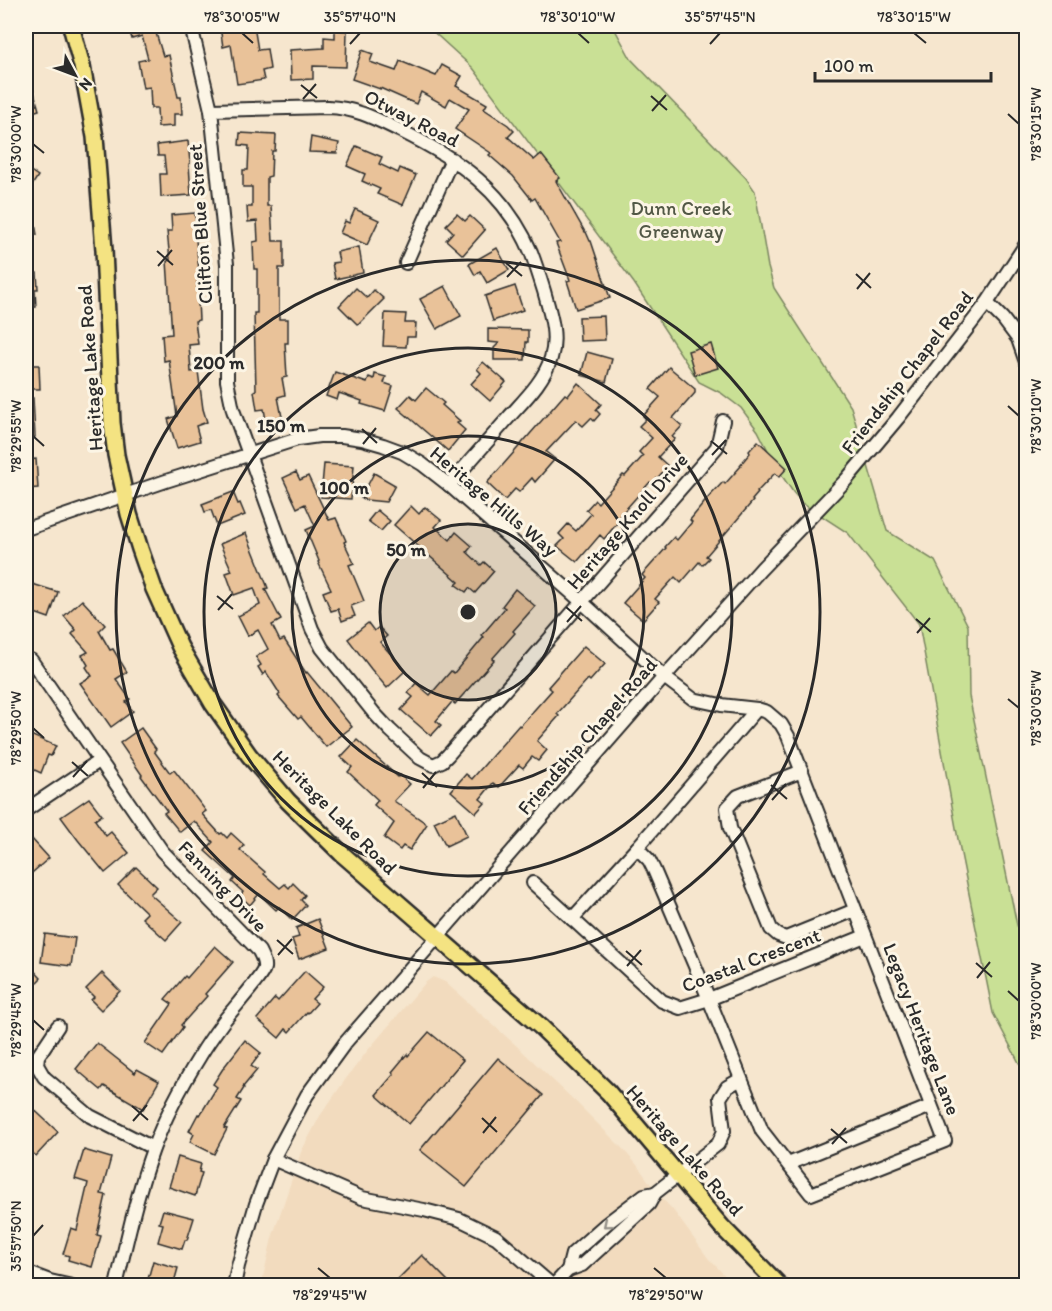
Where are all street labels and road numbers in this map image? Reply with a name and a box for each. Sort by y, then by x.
street label: Otway Road [360,84,464,152]
street label: Clifton Blue Street [182,143,218,305]
street label: Heritage Lake Road [72,284,108,452]
street label: Friendship Chapel Road [836,286,978,458]
street label: Heritage Hills Way [425,441,563,562]
street label: Heritage Knoll Drive [561,448,693,594]
street label: Friendship Chapel Road [512,652,662,820]
street label: Heritage Lake Road [268,745,402,879]
street label: Fanning Drive [173,835,273,937]
street label: Coastal Crescent [678,922,824,997]
street label: Legacy Heritage Lane [878,940,966,1118]
street label: Heritage Lake Road [621,1079,749,1221]

